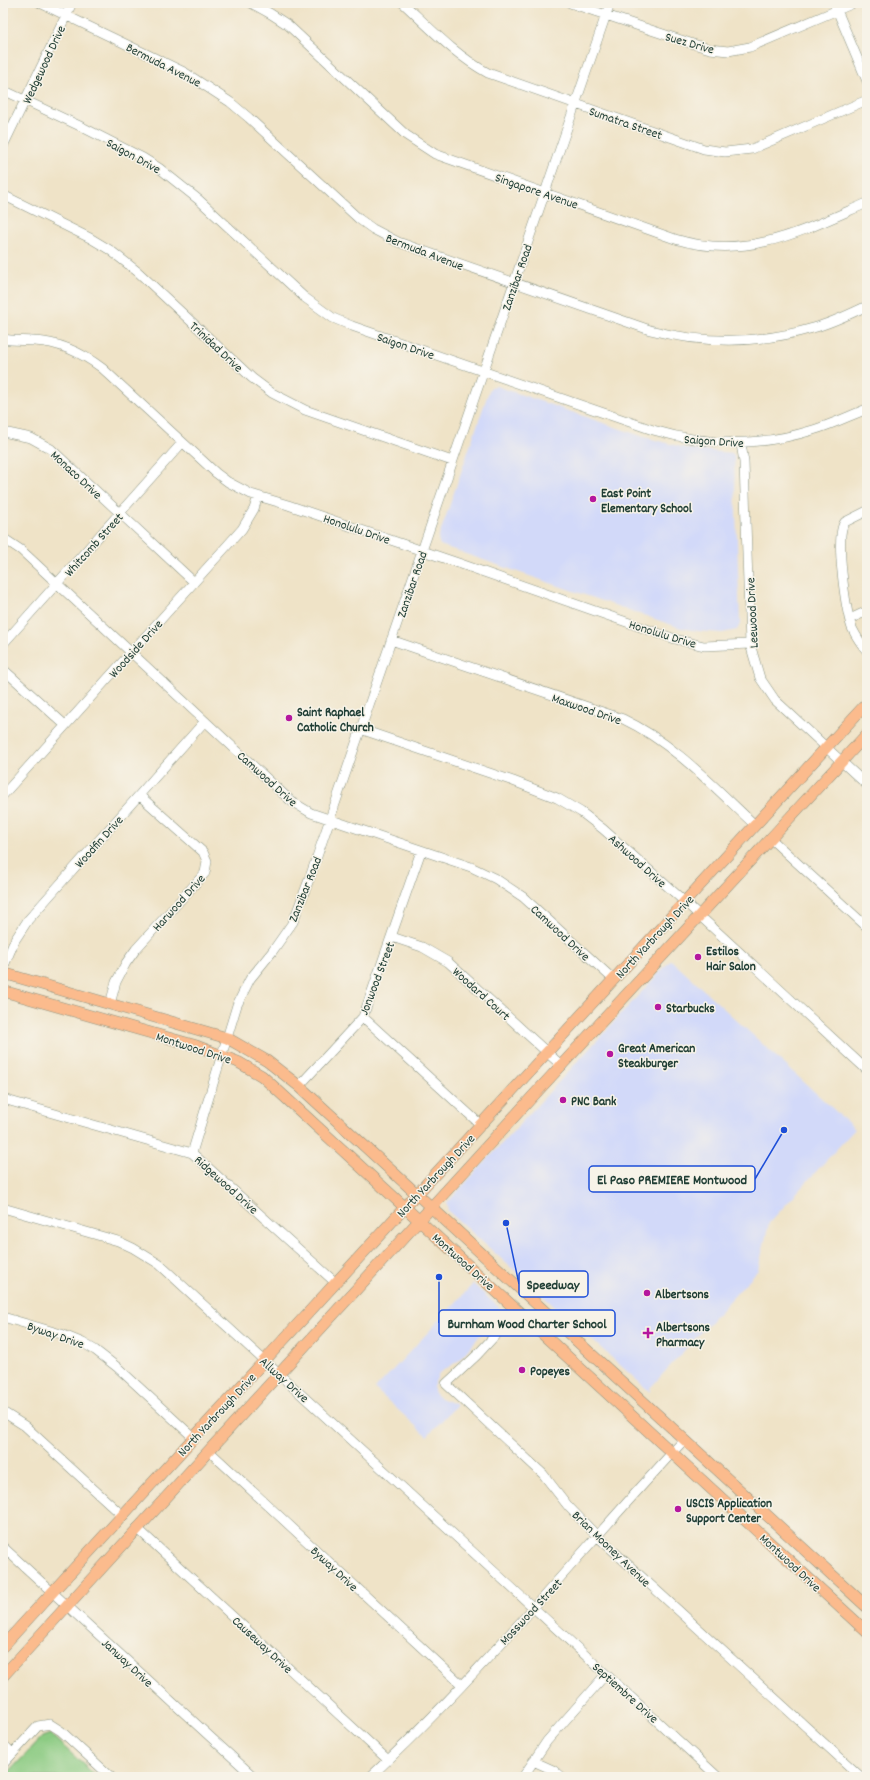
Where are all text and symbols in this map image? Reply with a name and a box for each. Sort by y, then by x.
street label: Wedgewood Drive [19,22,72,107]
street label: Suez Drive [663,28,716,61]
street label: Bermuda Avenue [122,39,204,93]
street label: Sumatra Street [586,103,665,146]
street label: Saigon Drive [102,134,164,180]
street label: Singapore Avenue [492,169,581,216]
street label: Bermuda Avenue [382,230,466,277]
street label: Zanzibar Road [498,242,539,314]
street label: Trinidad Drive [184,318,247,378]
street label: Saigon Drive [374,329,437,366]
street label: Saigon Drive [683,431,745,454]
street label: Monaco Drive [45,447,106,505]
place label: East Point Elementary School [601,485,693,519]
marker: East Point Elementary School [588,494,598,504]
street label: Whitcomb Street [61,509,129,582]
street label: Honolulu Drive [320,510,392,551]
street label: Zanzibar Road [393,549,434,621]
street label: Leewood Drive [742,577,765,649]
street label: Woodside Drive [105,616,168,683]
street label: Honolulu Drive [626,616,699,655]
street label: Maxwood Drive [549,690,624,731]
place label: Saint Raphael Catholic Church [297,704,374,738]
marker: Saint Raphael Catholic Church [284,713,294,723]
street label: Camwood Drive [232,748,301,812]
street label: Woodfin Drive [71,812,129,873]
street label: Ashwood Drive [603,831,670,893]
street label: Zanzibar Road [285,854,328,925]
street label: Harwood Drive [149,870,211,937]
street label: North Yarbrough Drive [612,892,700,984]
street label: Camwood Drive [525,901,594,967]
street label: Jonwood Street [356,939,401,1018]
place label: Estilos Hair Salon [706,943,756,977]
marker: Estilos Hair Salon [693,952,703,962]
street label: Woodard Court [447,964,514,1026]
place label: Starbucks [666,1000,715,1019]
marker: Starbucks [653,1002,663,1012]
street label: Montwood Drive [153,1028,234,1071]
place label: Great American Steakburger [618,1040,695,1074]
marker: Great American Steakburger [605,1049,615,1059]
place label: PNC Bank [571,1093,617,1112]
marker: PNC Bank [558,1095,568,1105]
street label: North Yarbrough Drive [393,1131,481,1223]
street label: Ridgewood Drive [189,1152,262,1220]
callout: El Paso PREMIERE Montwood [589,1166,755,1192]
text: El Paso PREMIERE Montwood [597,1171,747,1191]
street label: Montwood Drive [427,1230,498,1296]
callout: Speedway [519,1271,588,1297]
text: Speedway [527,1276,581,1296]
place label: Albertsons [655,1286,709,1305]
marker: Albertsons [642,1288,652,1298]
callout: Burnham Wood Charter School [439,1310,615,1336]
text: Burnham Wood Charter School [447,1315,607,1335]
street label: Byway Drive [24,1318,87,1355]
place label: Albertsons Pharmacy [656,1319,710,1353]
marker: Albertsons Pharmacy [643,1328,653,1338]
street label: Allway Drive [254,1353,313,1409]
place label: Popeyes [530,1363,570,1382]
marker: Popeyes [517,1365,527,1375]
street label: North Yarbrough Drive [174,1370,262,1462]
place label: USCIS Application Support Center [686,1495,772,1529]
marker: USCIS Application Support Center [673,1504,683,1514]
street label: Brian Mooney Avenue [567,1507,654,1593]
street label: Montwood Drive [754,1530,825,1598]
street label: Byway Drive [305,1543,362,1597]
street label: Mosswood Street [496,1575,568,1650]
street label: Causeway Drive [227,1613,296,1679]
street label: Janway Drive [96,1635,157,1693]
street label: Septiembre Drive [587,1659,662,1729]

